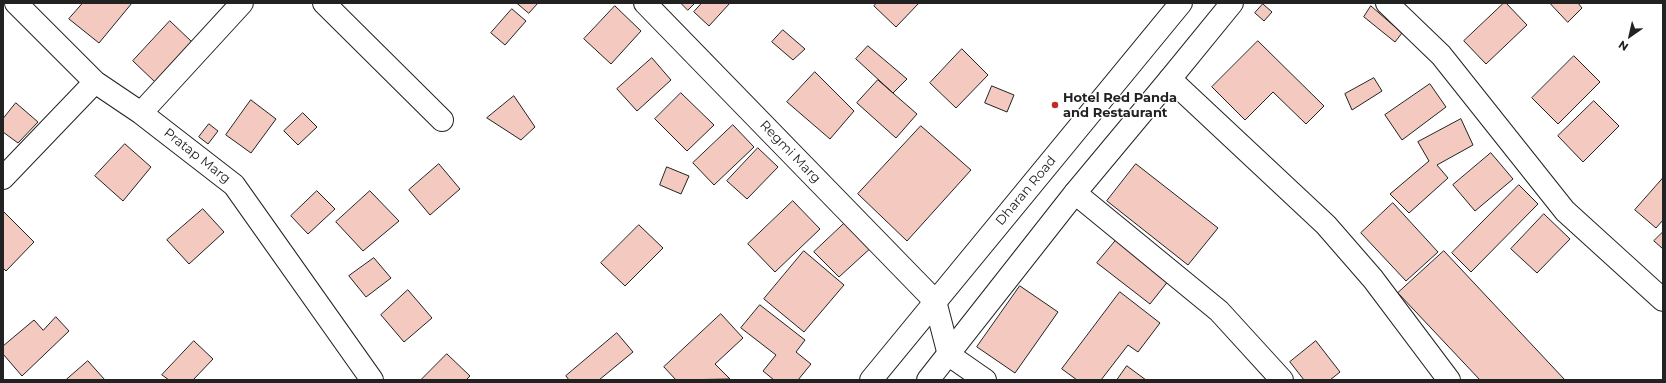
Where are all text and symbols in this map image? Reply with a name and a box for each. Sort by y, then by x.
north arrow [1610,16,1650,56]
text: N [1616,38,1631,54]
place label: Hotel Red Panda and Restaurant [1063,90,1177,121]
marker: Hotel Red Panda and Restaurant [1050,100,1060,110]
street label: Regmi Marg [756,117,824,187]
street label: Pratap Marg [161,125,233,187]
street label: Dharan Road [992,153,1060,229]

